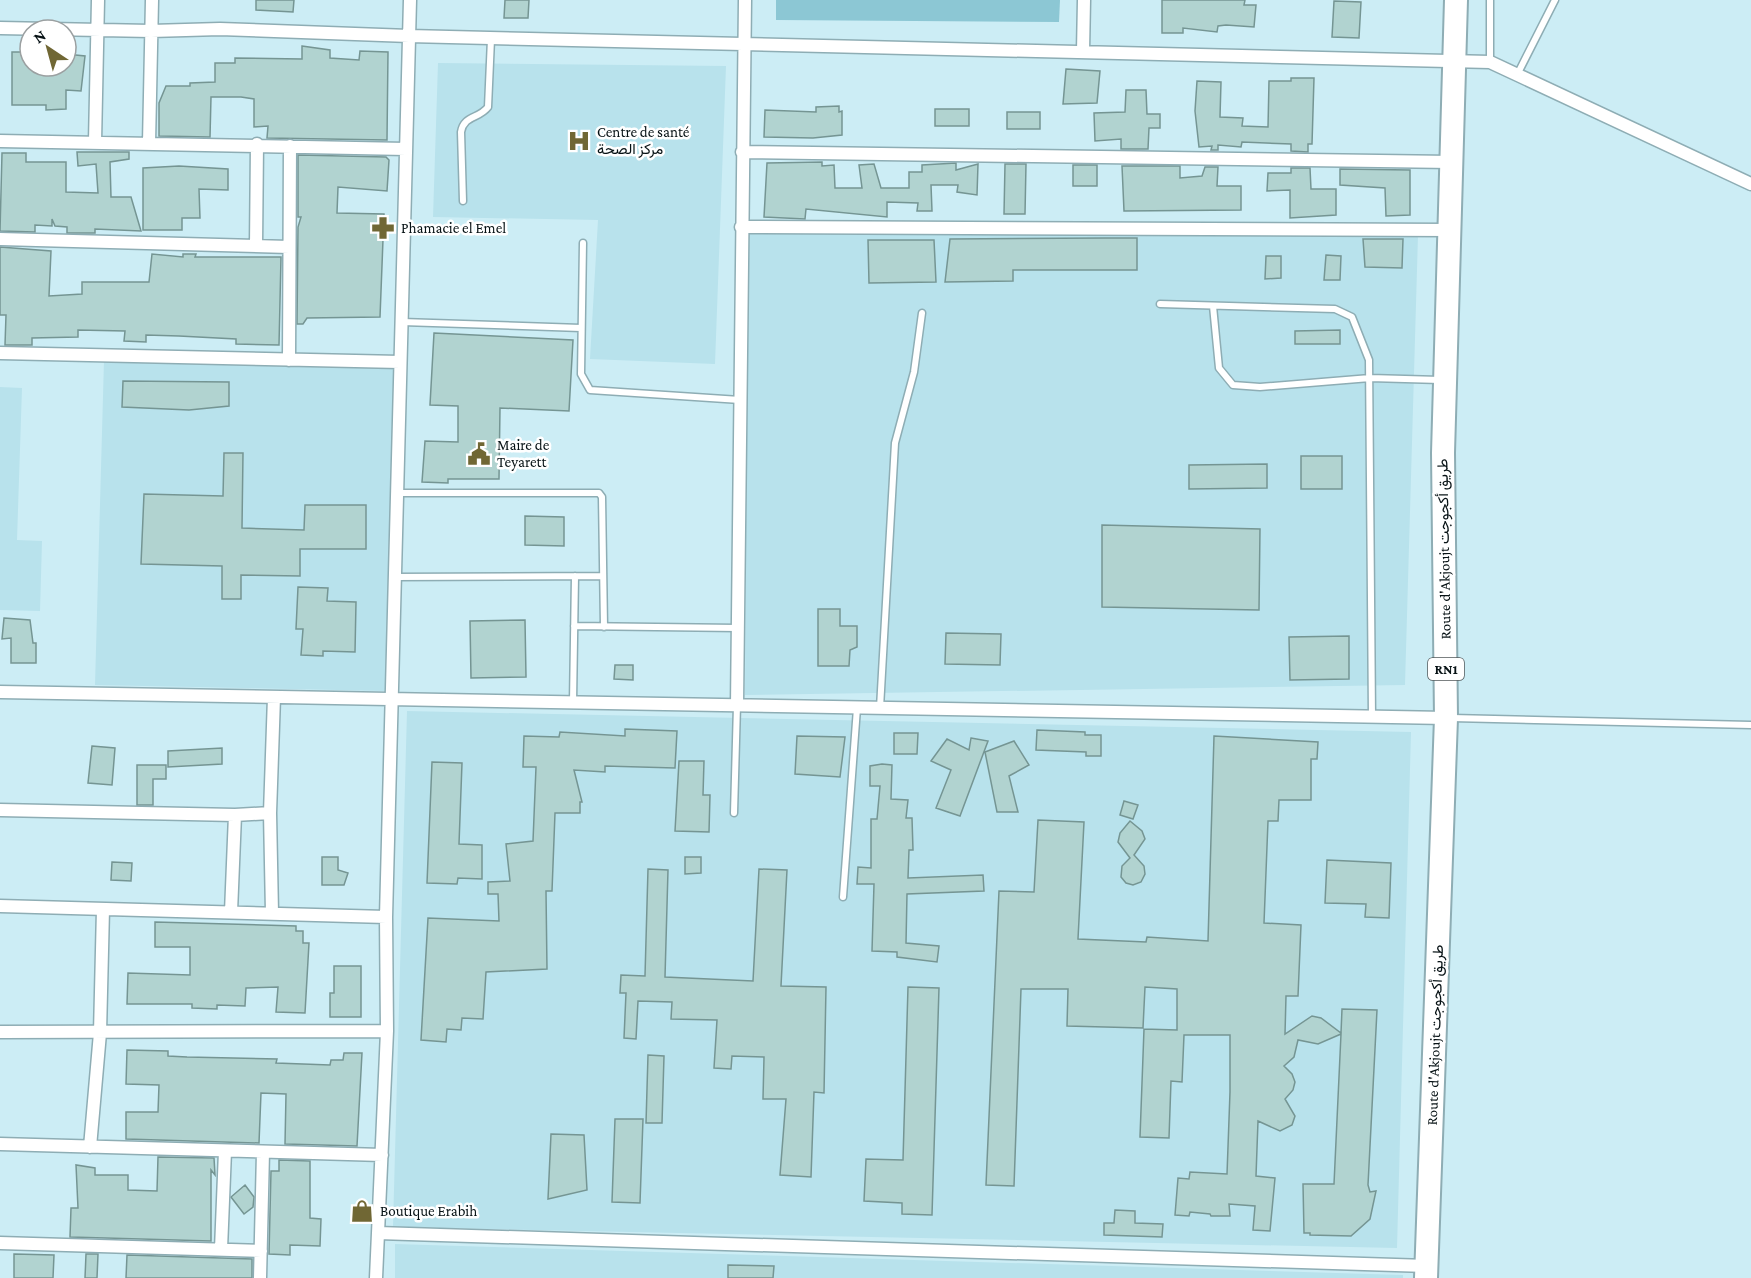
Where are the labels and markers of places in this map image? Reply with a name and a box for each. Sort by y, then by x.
place label: Centre de santé مركز الصحة [597,124,690,158]
hospital icon: Centre de santé مركز الصحة [566,128,592,154]
pharmacy icon: Phamacie el Emel [370,215,396,241]
place label: Phamacie el Emel [401,220,506,236]
place label: Maire de Teyarett [497,437,550,471]
public building icon: Maire de Teyarett [466,441,492,467]
shop icon: Boutique Erabih [349,1198,375,1224]
place label: Boutique Erabih [380,1203,477,1220]

